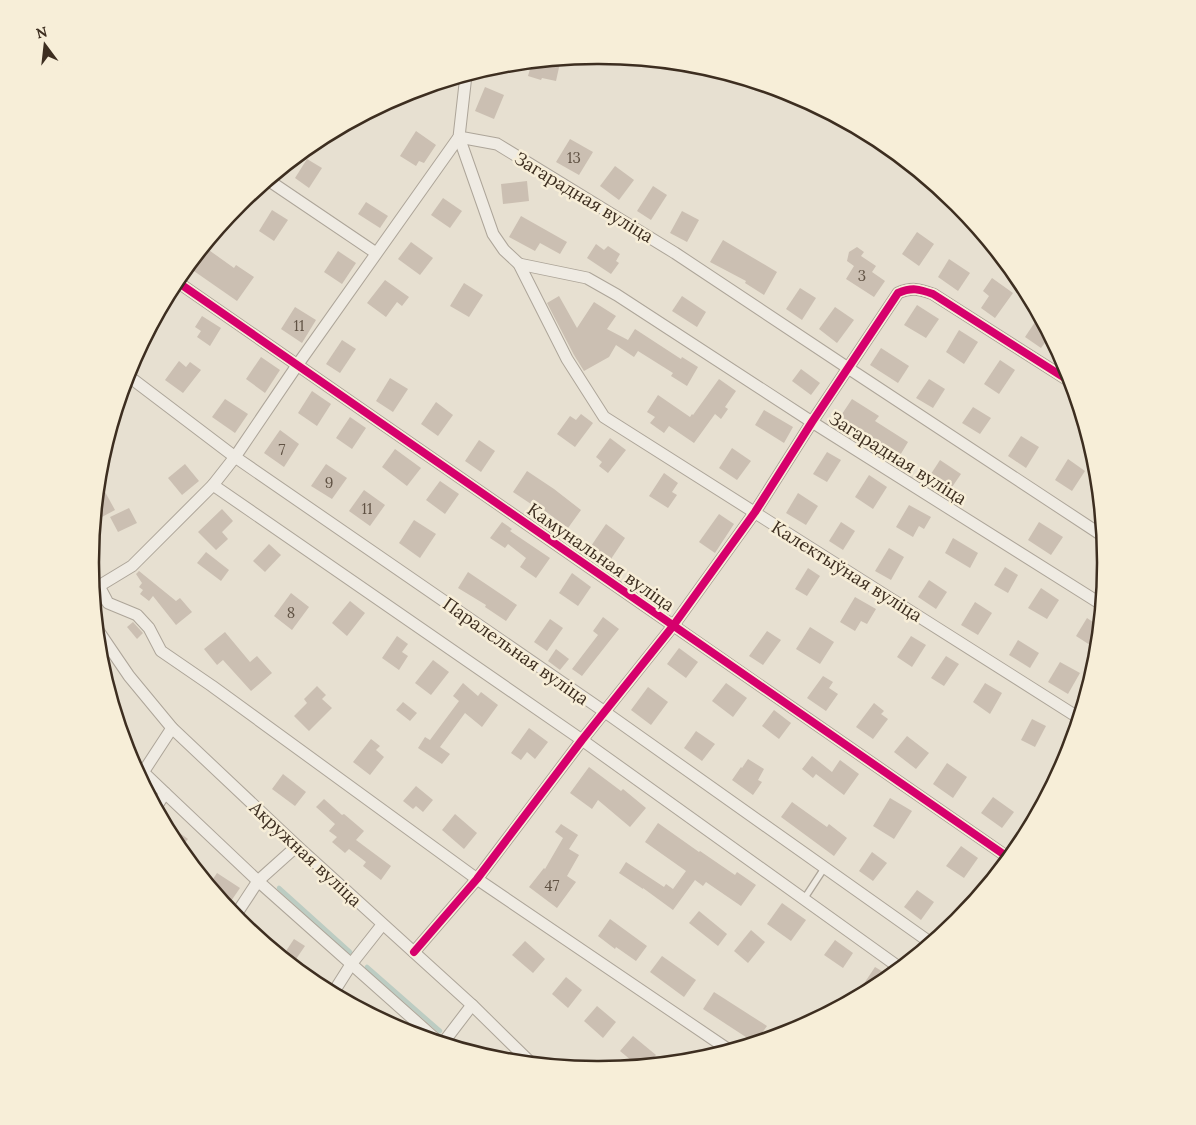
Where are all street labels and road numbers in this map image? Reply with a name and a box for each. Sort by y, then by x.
street label: Загарадная вуліца [510,146,658,248]
street label: Загарадная вуліца [825,406,971,510]
street label: Камунальная вуліца [523,498,679,616]
street label: Калектыўная вуліца [767,515,927,627]
street label: Паралельная вуліца [439,592,593,710]
street label: Акружная вуліца [244,795,367,912]

